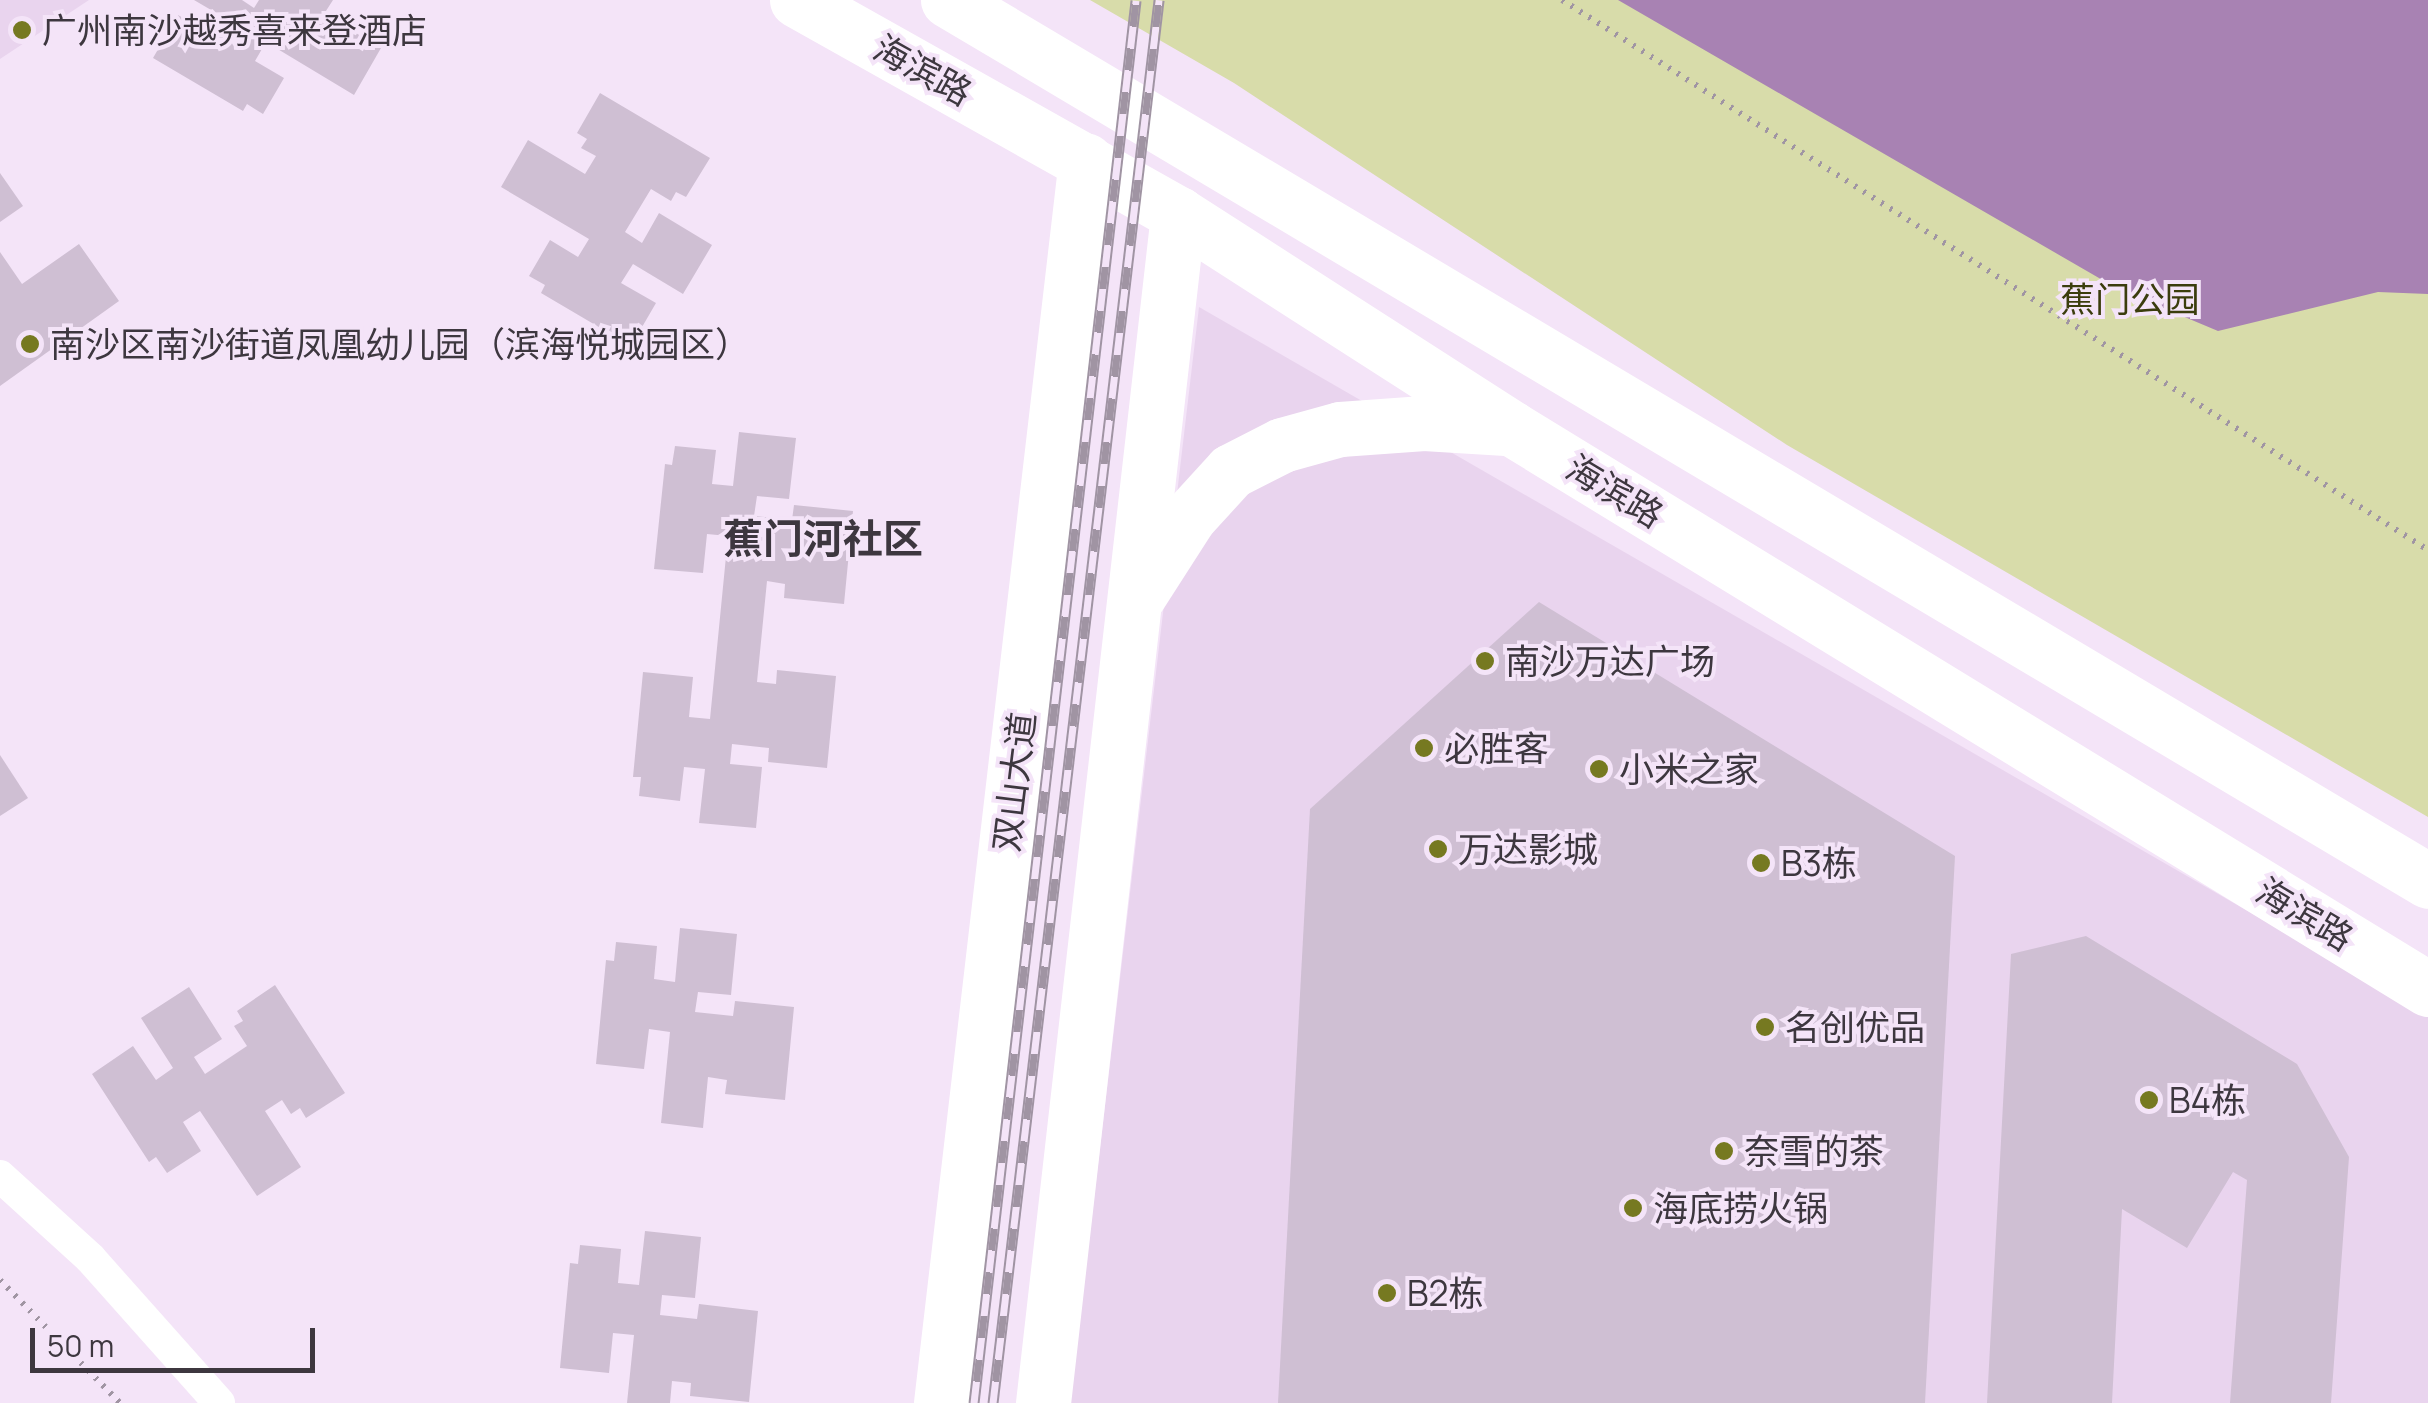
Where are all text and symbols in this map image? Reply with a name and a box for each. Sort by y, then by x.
place label: 广州南沙越秀喜来登酒店 [42,9,427,51]
marker: 广州南沙越秀喜来登酒店 [11,19,33,41]
street label: 海滨路 [867,26,979,114]
park label: 蕉门公园 [2060,278,2200,320]
place label: 南沙区南沙街道凤凰幼儿园（滨海悦城园区） [50,323,750,365]
marker: 南沙区南沙街道凤凰幼儿园（滨海悦城园区） [19,333,41,355]
street label: 海滨路 [1559,446,1671,536]
district label: 蕉门河社区 [723,514,923,562]
place label: 南沙万达广场 [1505,640,1715,682]
marker: 南沙万达广场 [1474,650,1496,672]
street label: 双山大道 [985,710,1043,854]
place label: 必胜客 [1444,727,1549,769]
marker: 必胜客 [1413,737,1435,759]
place label: 小米之家 [1619,748,1759,790]
marker: 小米之家 [1588,758,1610,780]
place label: 万达影城 [1458,828,1598,870]
marker: 万达影城 [1427,838,1449,860]
place label: B3栋 [1781,842,1857,884]
marker: B3栋 [1750,852,1772,874]
street label: 海滨路 [2249,869,2361,959]
place label: 名创优品 [1785,1006,1925,1048]
marker: 名创优品 [1754,1016,1776,1038]
place label: B4栋 [2169,1079,2246,1121]
marker: B4栋 [2138,1089,2160,1111]
place label: 奈雪的茶 [1744,1130,1884,1172]
marker: 奈雪的茶 [1713,1140,1735,1162]
place label: 海底捞火锅 [1653,1187,1828,1229]
marker: 海底捞火锅 [1622,1197,1644,1219]
place label: B2栋 [1407,1272,1483,1314]
marker: B2栋 [1376,1282,1398,1304]
scale bar [35,1308,320,1370]
text: 50 m [47,1325,114,1366]

